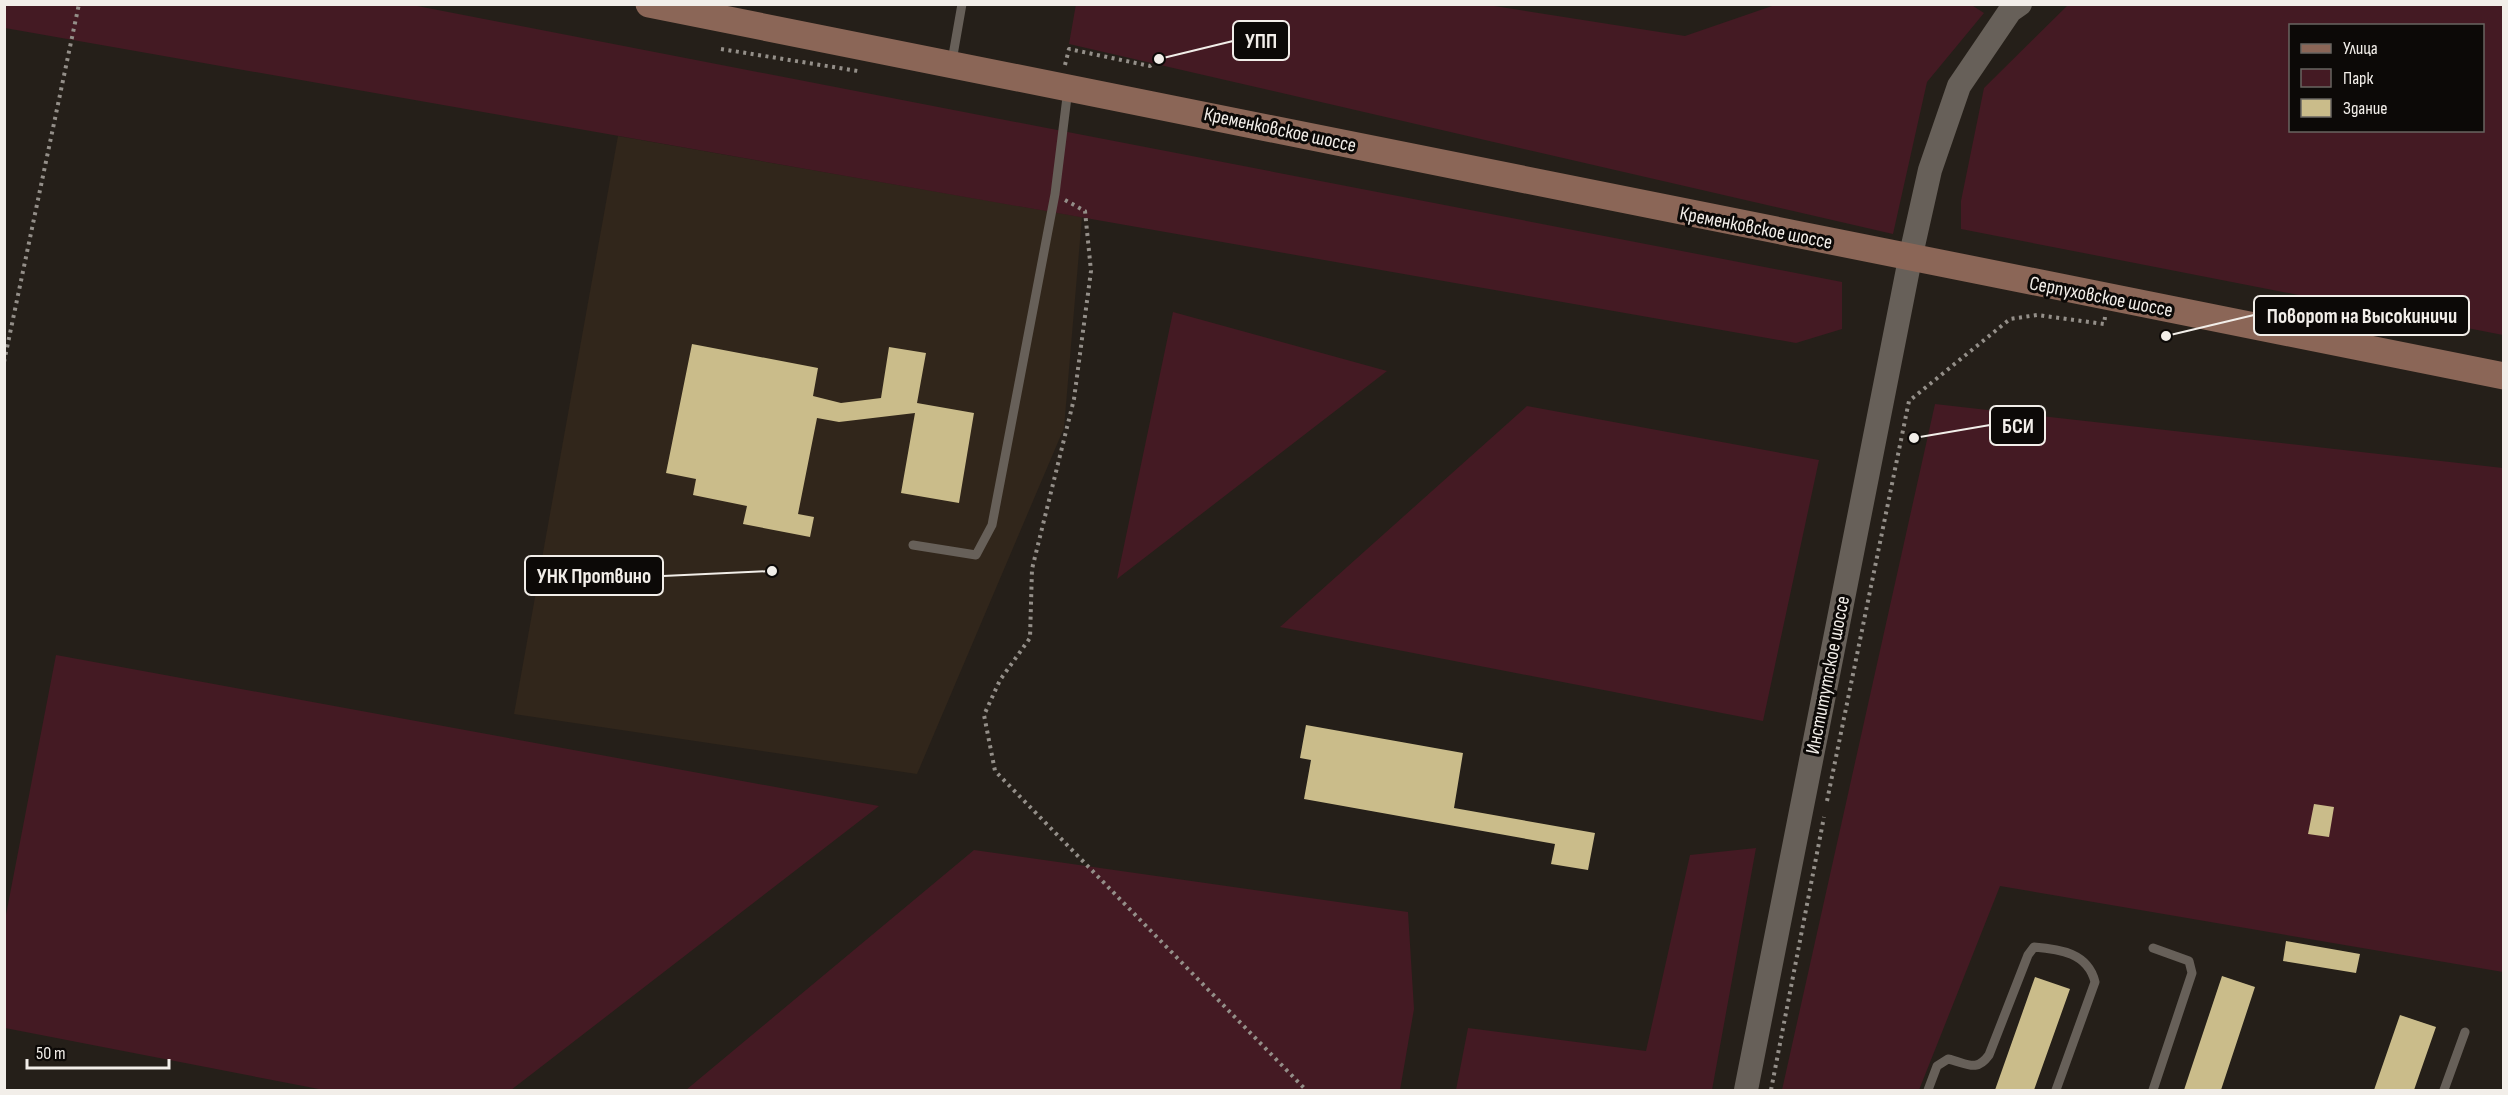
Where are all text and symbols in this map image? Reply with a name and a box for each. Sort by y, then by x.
callout: УПП [1233,21,1289,60]
legend [2289,24,2484,132]
text: УПП [1245,29,1277,54]
text: Улица [2343,38,2378,59]
text: Парк [2343,68,2374,89]
text: Здание [2343,98,2388,119]
street label: Кременковское шоссе [1202,102,1358,158]
street label: Кременковское шоссе [1678,201,1834,255]
street label: Серпуховское шоссе [2027,271,2175,323]
callout: Поворот на Высокиничи [2254,296,2469,335]
text: Поворот на Высокиничи [2267,304,2457,329]
callout: БСИ [1990,406,2045,445]
text: БСИ [2002,414,2034,439]
callout: УНК Протвино [525,556,663,595]
text: УНК Протвино [537,564,651,589]
street label: Институтское шоссе [1801,594,1855,756]
scale bar [27,1032,170,1070]
text: 50 m [36,1043,66,1064]

